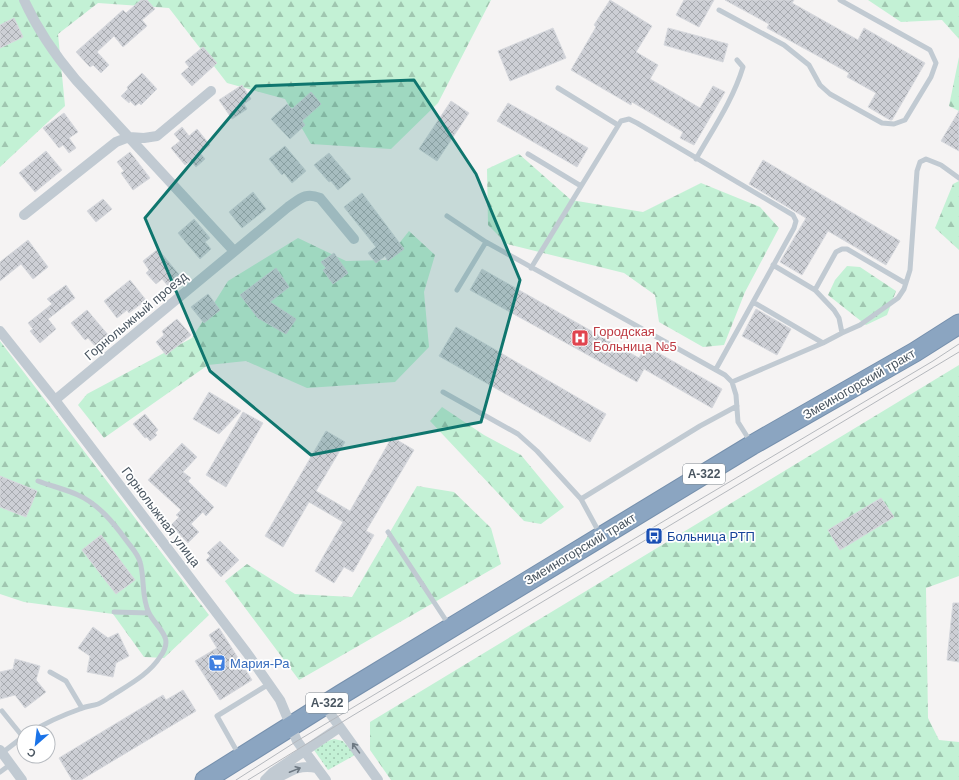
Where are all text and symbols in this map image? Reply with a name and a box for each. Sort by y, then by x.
street label: Горнолыжный проезд [82,268,191,363]
place label: Городская Больница №5 [593,324,677,354]
hospital icon: Городская Больница №5 [570,328,590,348]
street label: Змеиногорский тракт [800,346,918,422]
street label: Горнолыжная улица [119,464,204,571]
road number: А-322 [683,464,725,484]
street label: Змеиногорский тракт [522,510,638,588]
bus stop icon: Больница РТП [644,526,664,546]
place label: Больница РТП [667,529,755,544]
supermarket icon: Мария-Ра [207,653,227,673]
place label: Мария-Ра [230,656,290,671]
road number: А-322 [306,693,348,713]
north arrow [16,724,56,764]
one-way arrow [351,743,360,754]
text: С [25,746,38,760]
one-way arrow [289,765,301,773]

